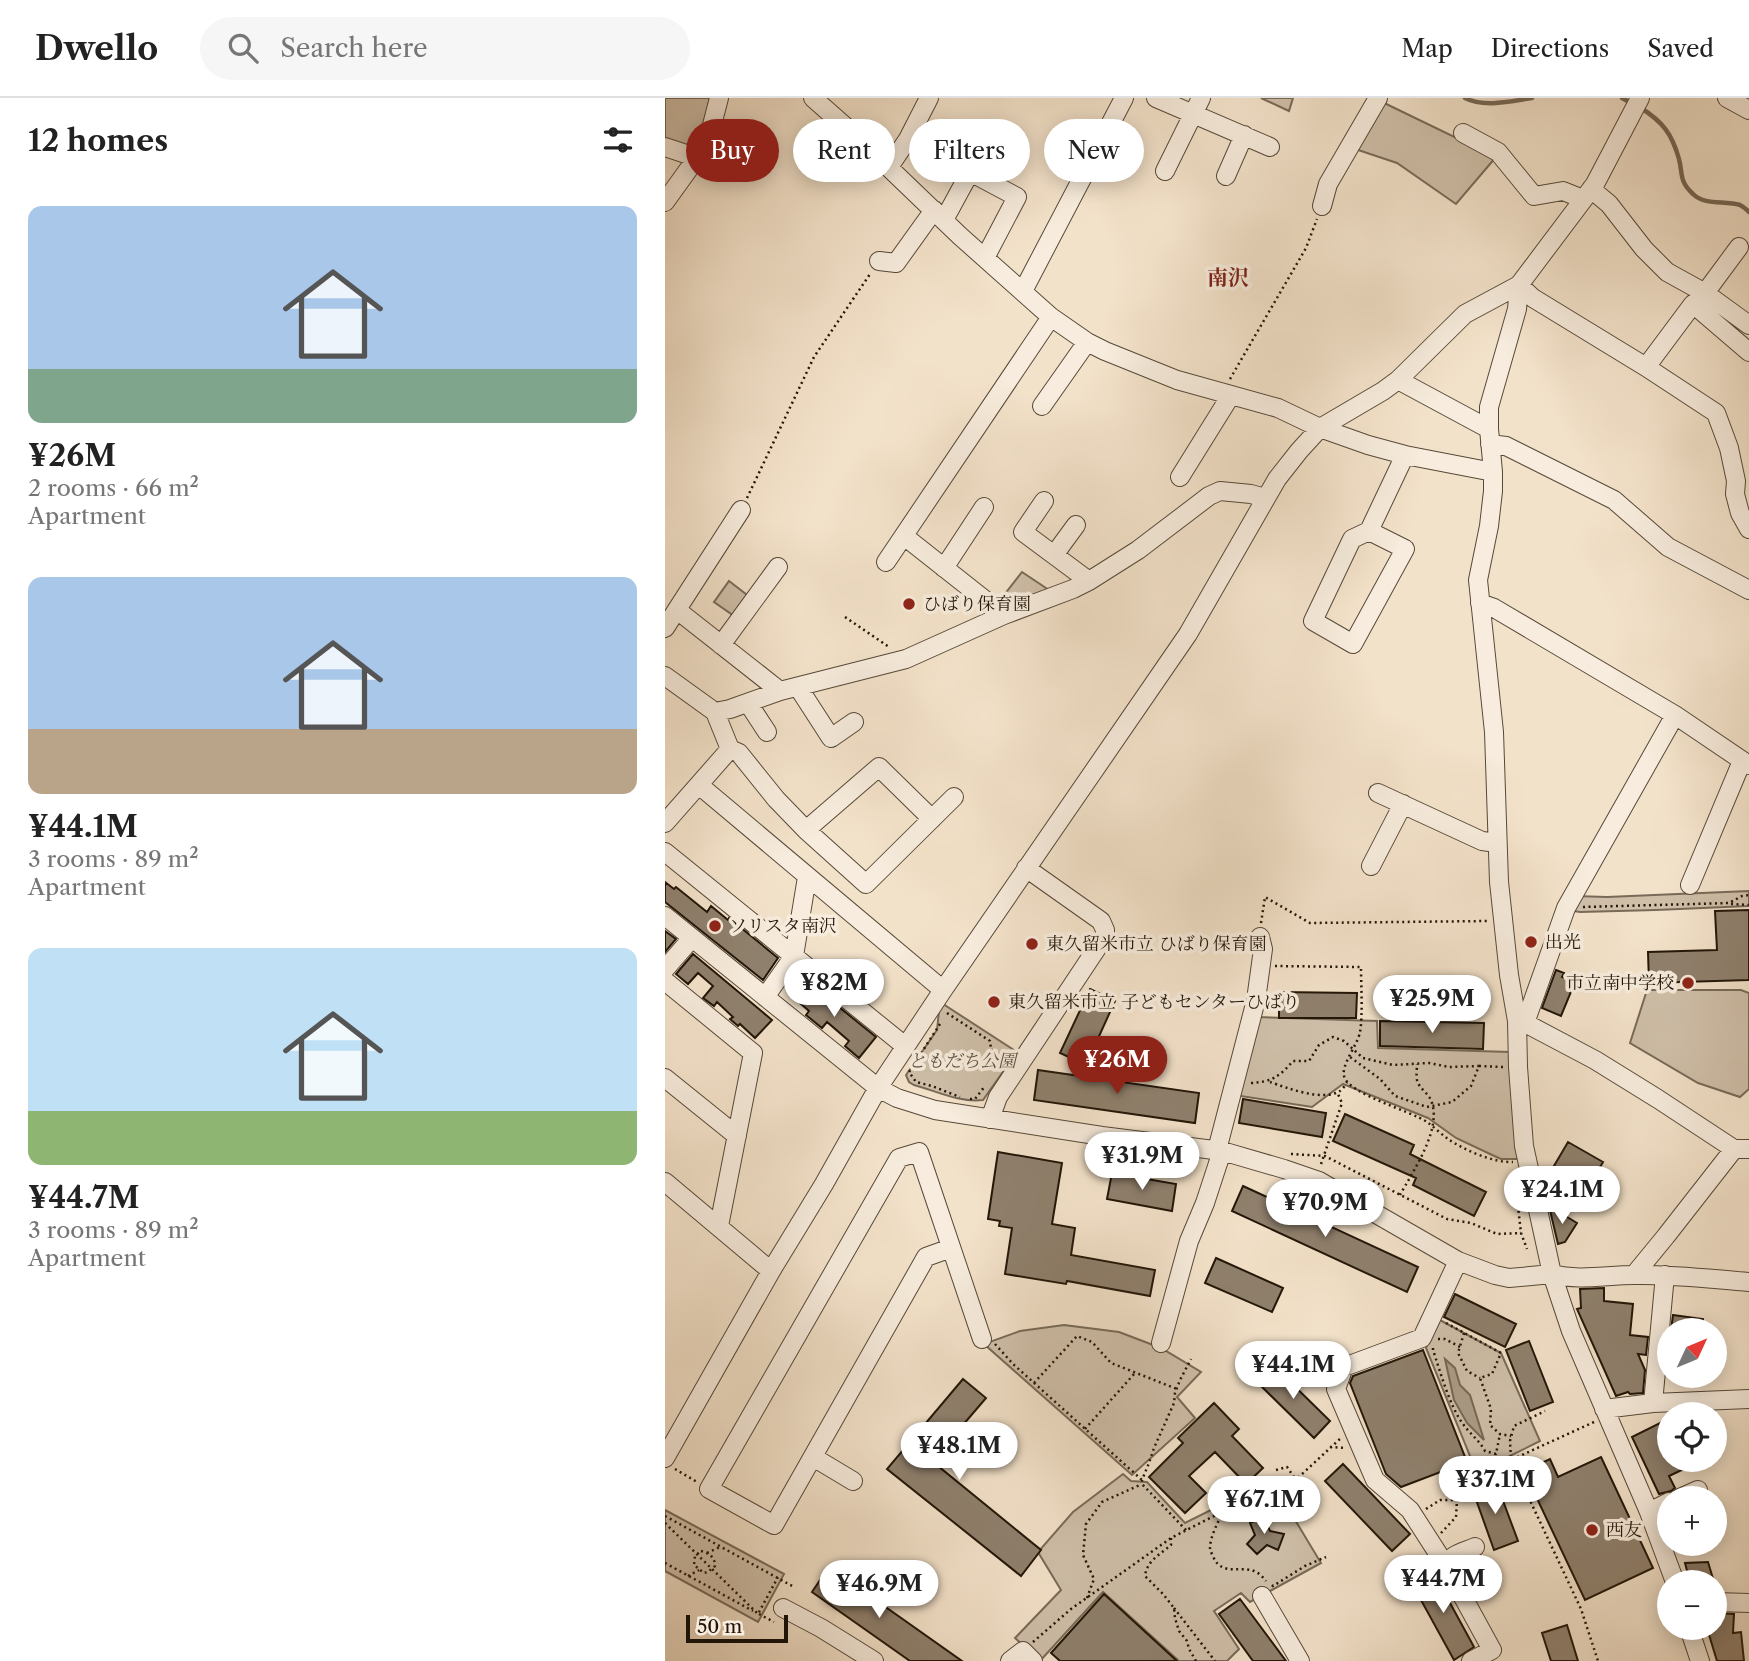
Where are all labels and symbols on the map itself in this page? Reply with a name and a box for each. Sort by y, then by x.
district label: 南沢 [1207,265,1249,290]
place label: ひばり保育園 [923,593,1031,615]
marker: ひばり保育園 [901,596,917,612]
place label: ソリスタ南沢 [729,915,837,937]
marker: ソリスタ南沢 [707,918,723,934]
place label: 出光 [1545,931,1581,953]
place label: 東久留米市立 ひばり保育園 [1046,933,1267,955]
marker: 出光 [1523,934,1539,950]
marker: 東久留米市立 ひばり保育園 [1024,936,1040,952]
pin: ¥82M [793,960,875,1019]
place label: 市立南中学校 [1566,972,1674,994]
marker: 市立南中学校 [1680,975,1696,991]
pin: ¥25.9M [1375,976,1489,1035]
place label: 東久留米市立 子どもセンターひばり [1008,991,1300,1013]
marker: 東久留米市立 子どもセンターひばり [986,994,1002,1010]
pin: ¥26M [1076,1037,1158,1096]
park label: ともだち公園 [908,1050,1019,1072]
pin: ¥31.9M [1085,1132,1199,1192]
pin: ¥24.1M [1505,1166,1619,1226]
pin: ¥70.9M [1268,1180,1382,1239]
north arrow [1657,1318,1727,1388]
pin: ¥44.1M [1236,1342,1350,1401]
pin: ¥48.1M [902,1422,1016,1482]
pin: ¥37.1M [1438,1456,1552,1516]
pin: ¥67.1M [1207,1476,1321,1536]
place label: 西友 [1606,1519,1642,1541]
marker: 西友 [1584,1522,1600,1538]
pin: ¥44.7M [1386,1556,1500,1615]
pin: ¥46.9M [822,1560,936,1620]
scale bar [686,1612,787,1644]

